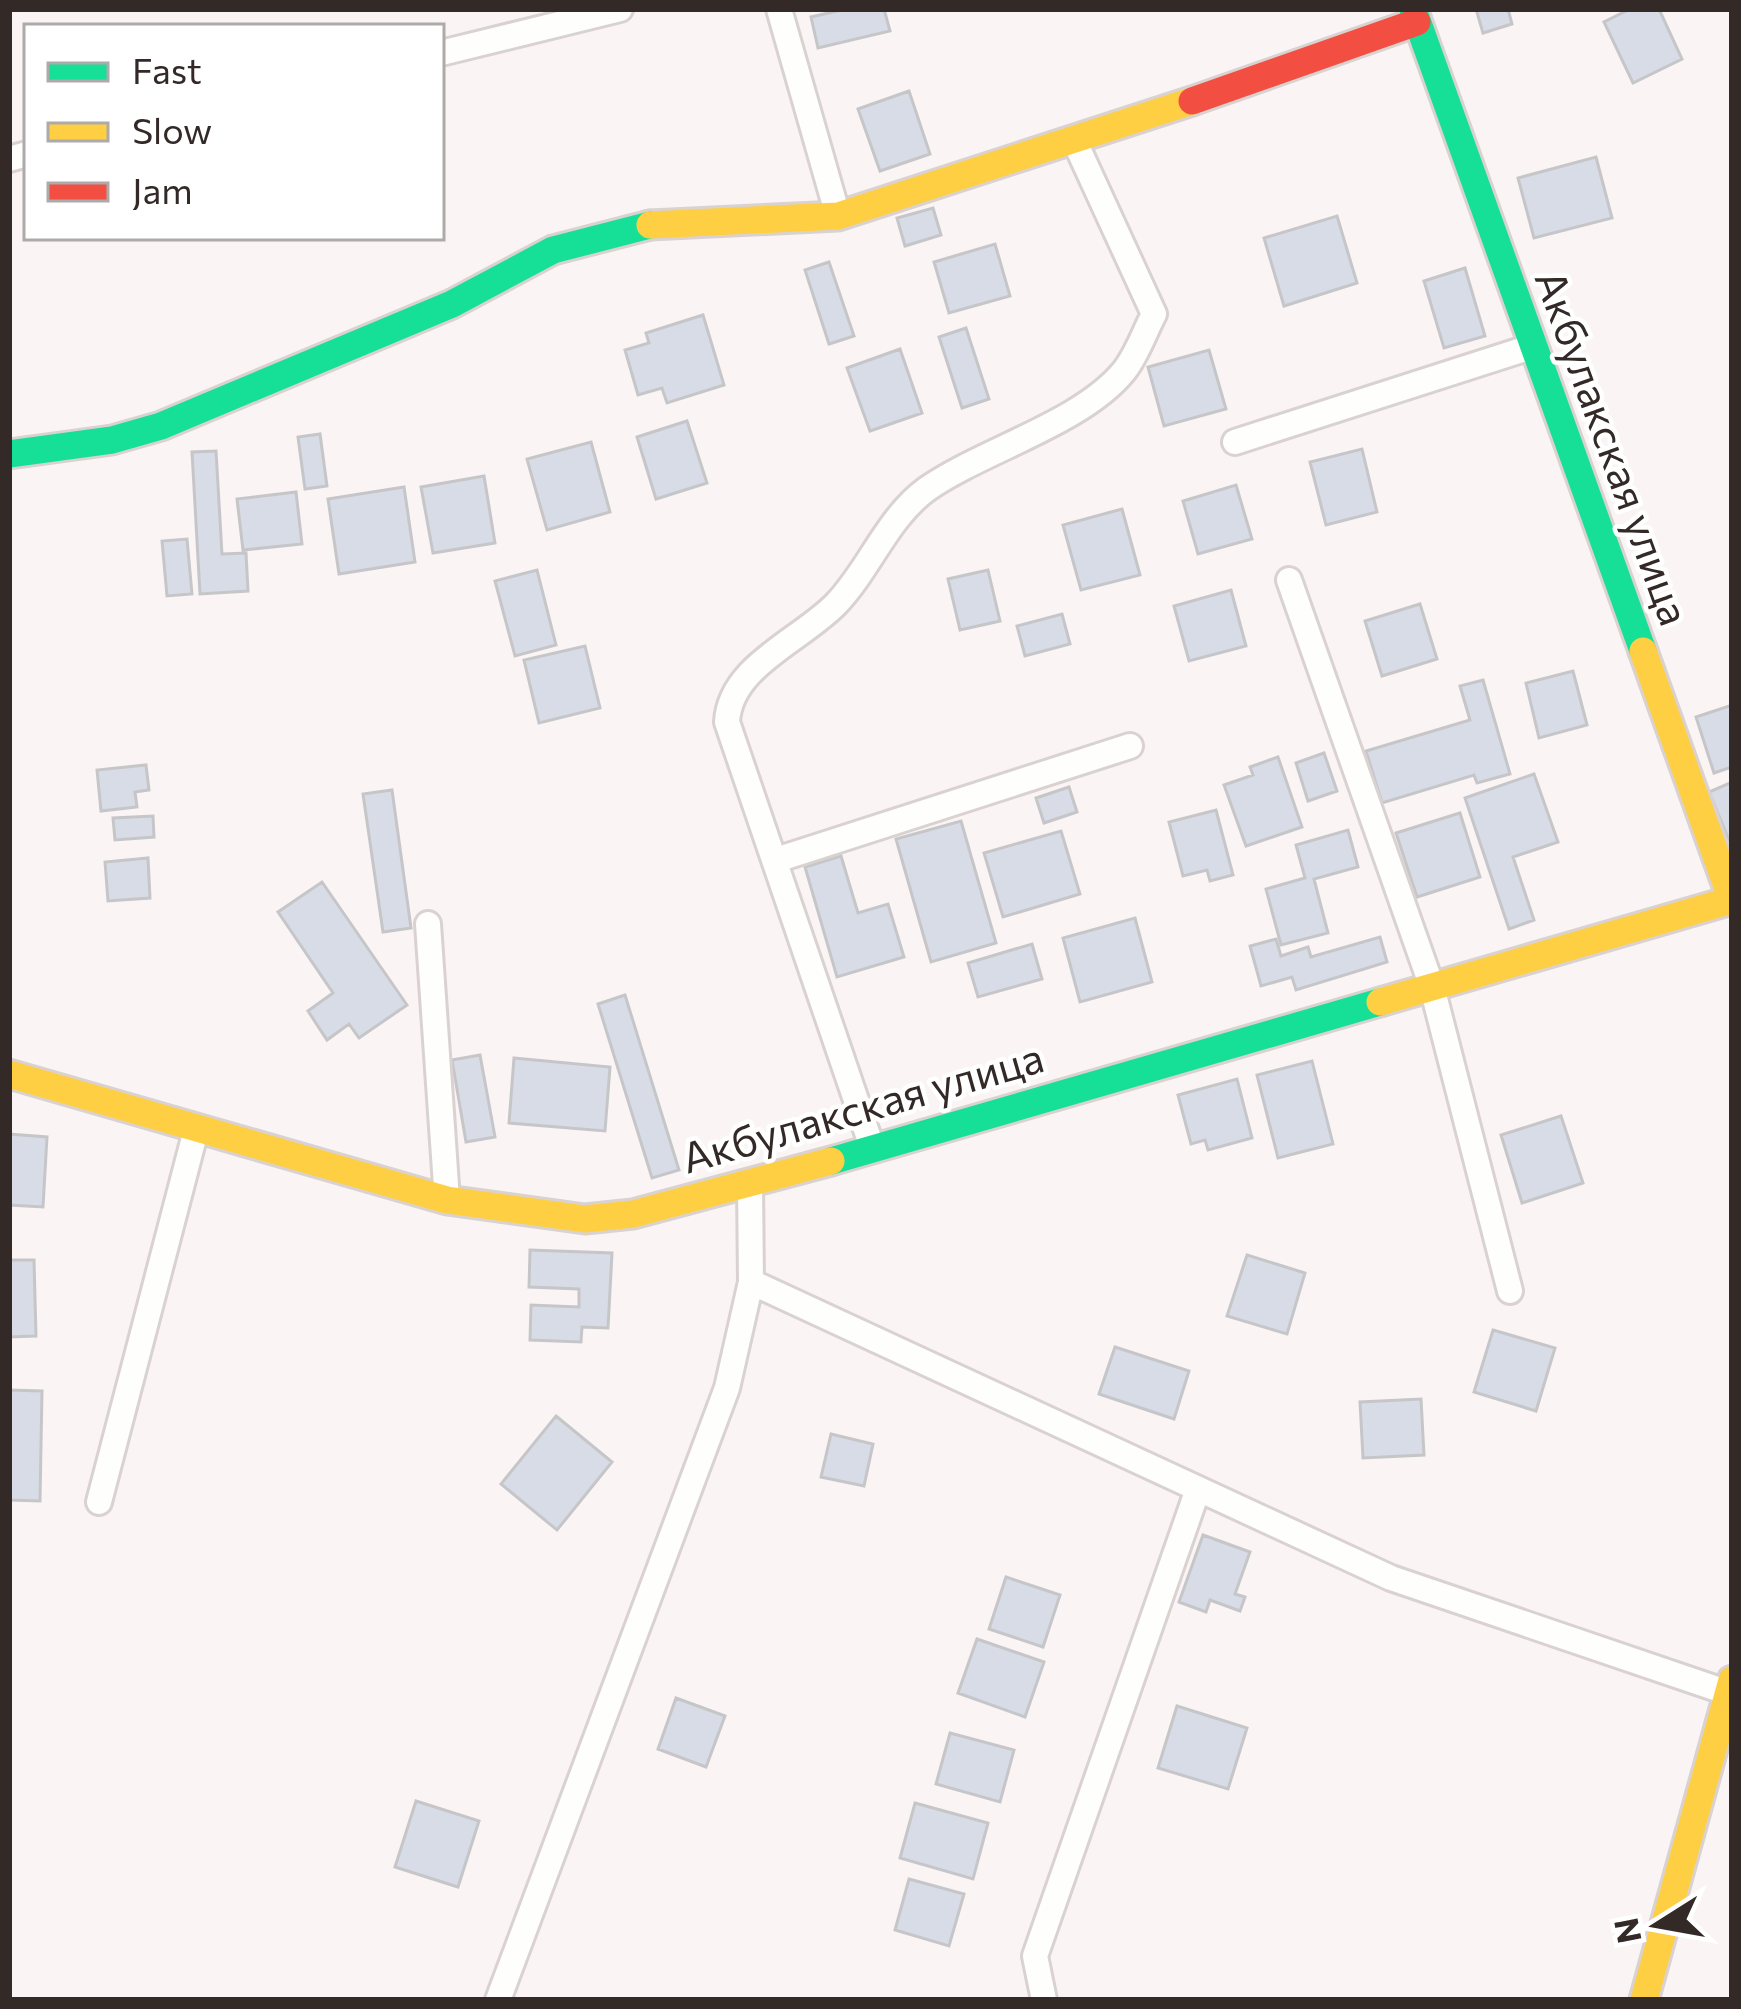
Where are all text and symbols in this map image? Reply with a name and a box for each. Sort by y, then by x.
legend [24,24,444,240]
text: Fast [132,47,202,91]
text: Slow [132,107,212,151]
text: Jam [132,167,193,211]
street label: Акбулакская улица [1526,262,1702,632]
street label: Акбулакская улица [675,1029,1049,1183]
north arrow [1597,1865,1717,1985]
text: N [1604,1915,1649,1947]

